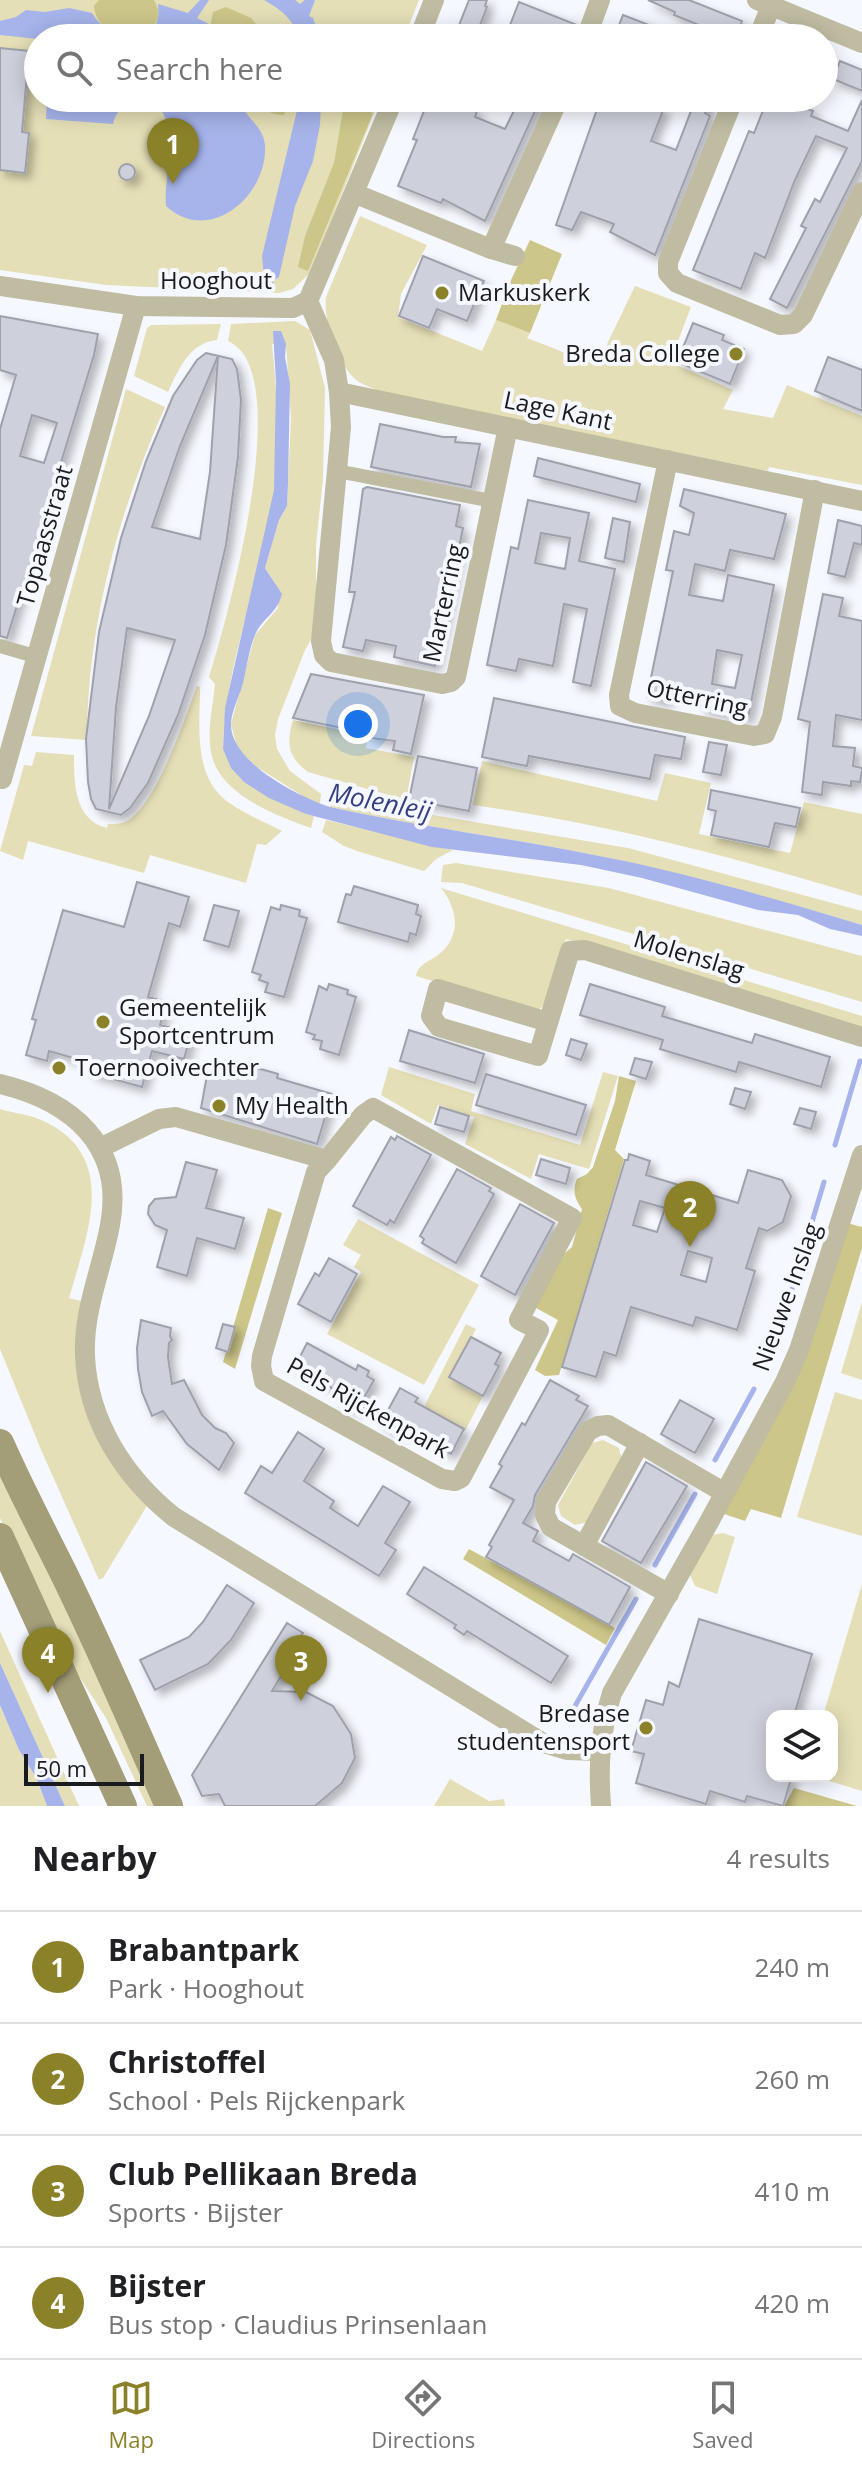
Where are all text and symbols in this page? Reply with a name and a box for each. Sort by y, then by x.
search box [24,24,838,112]
icon: search [52,46,96,90]
text: Search here [116,48,283,89]
pin: 1 [147,118,199,184]
street label: Hooghout [160,263,272,296]
place label: Markuskerk [458,275,590,308]
marker: Markuskerk [433,284,451,302]
place label: Breda College [565,336,720,369]
marker: Breda College [727,345,745,363]
street label: Lage Kant [501,382,616,437]
street label: Topaasstraat [8,461,79,610]
street label: Marterring [414,540,471,665]
street label: Otterring [644,670,751,723]
your location [338,704,378,744]
water label: Molenleij [326,773,435,829]
street label: Molenslag [630,921,749,986]
place label: Gemeentelijk Sportcentrum [119,990,275,1051]
marker: Gemeentelijk Sportcentrum [94,1013,112,1031]
place label: Toernooivechter [75,1050,259,1083]
marker: Toernooivechter [50,1059,68,1077]
place label: My Health [235,1088,349,1121]
marker: My Health [210,1097,228,1115]
pin: 2 [664,1181,716,1247]
street label: Nieuwe Inslag [743,1218,828,1375]
street label: Pels Rijckenpark [281,1348,456,1465]
pin: 4 [22,1627,74,1693]
pin: 3 [275,1635,327,1701]
place label: Bredase studentensport [457,1696,630,1757]
map controls [766,1710,838,1782]
button: layers [766,1710,838,1782]
marker: Bredase studentensport [637,1719,655,1737]
scale bar [24,1750,144,1786]
text: 50 m [36,1753,87,1783]
text: Nearby [32,1835,157,1881]
text: 4 results [727,1840,830,1876]
text: Brabantpark [108,1929,299,1970]
text: 1 [51,1949,65,1985]
text: 240 m [755,1949,830,1985]
text: Park · Hooghout [108,1970,304,2006]
text: Christoffel [108,2041,266,2082]
text: 2 [51,2061,65,2097]
text: 260 m [755,2061,830,2097]
text: School · Pels Rijckenpark [108,2082,405,2118]
text: Club Pellikaan Breda [108,2153,418,2194]
text: 3 [51,2173,65,2209]
text: 410 m [755,2173,830,2209]
text: Sports · Bijster [108,2194,283,2230]
text: Bijster [108,2265,206,2306]
text: 4 [51,2285,65,2321]
text: 420 m [755,2285,830,2321]
text: Bus stop · Claudius Prinsenlaan [108,2306,487,2342]
tab: Map [109,2376,154,2454]
tab: Directions [371,2376,475,2454]
tab: Saved [692,2376,753,2454]

